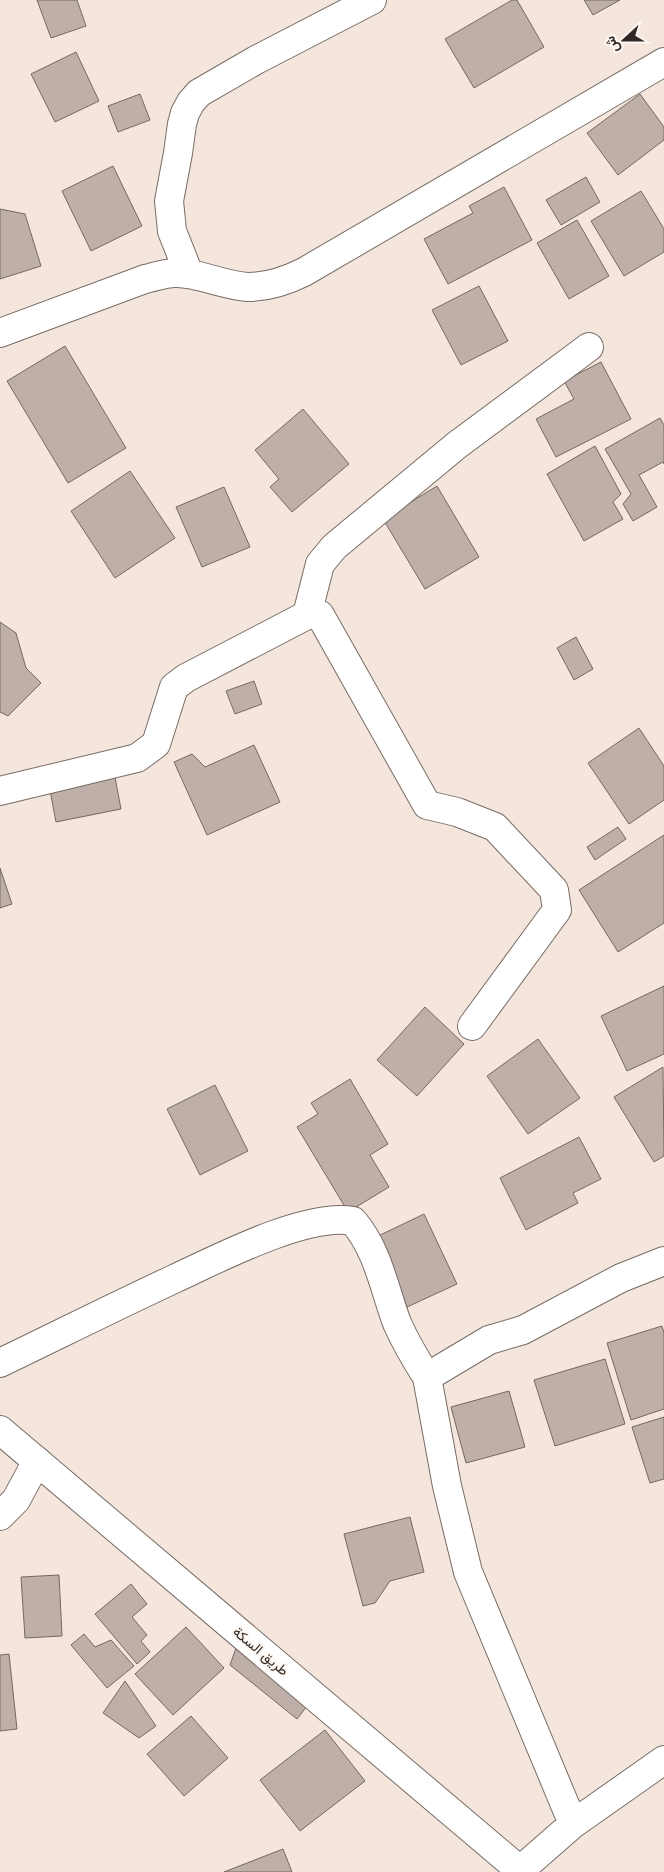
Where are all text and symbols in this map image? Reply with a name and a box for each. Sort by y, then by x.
north arrow [599,15,649,65]
text: ش [600,33,623,56]
street label: طريق السكة [229,1623,293,1679]

